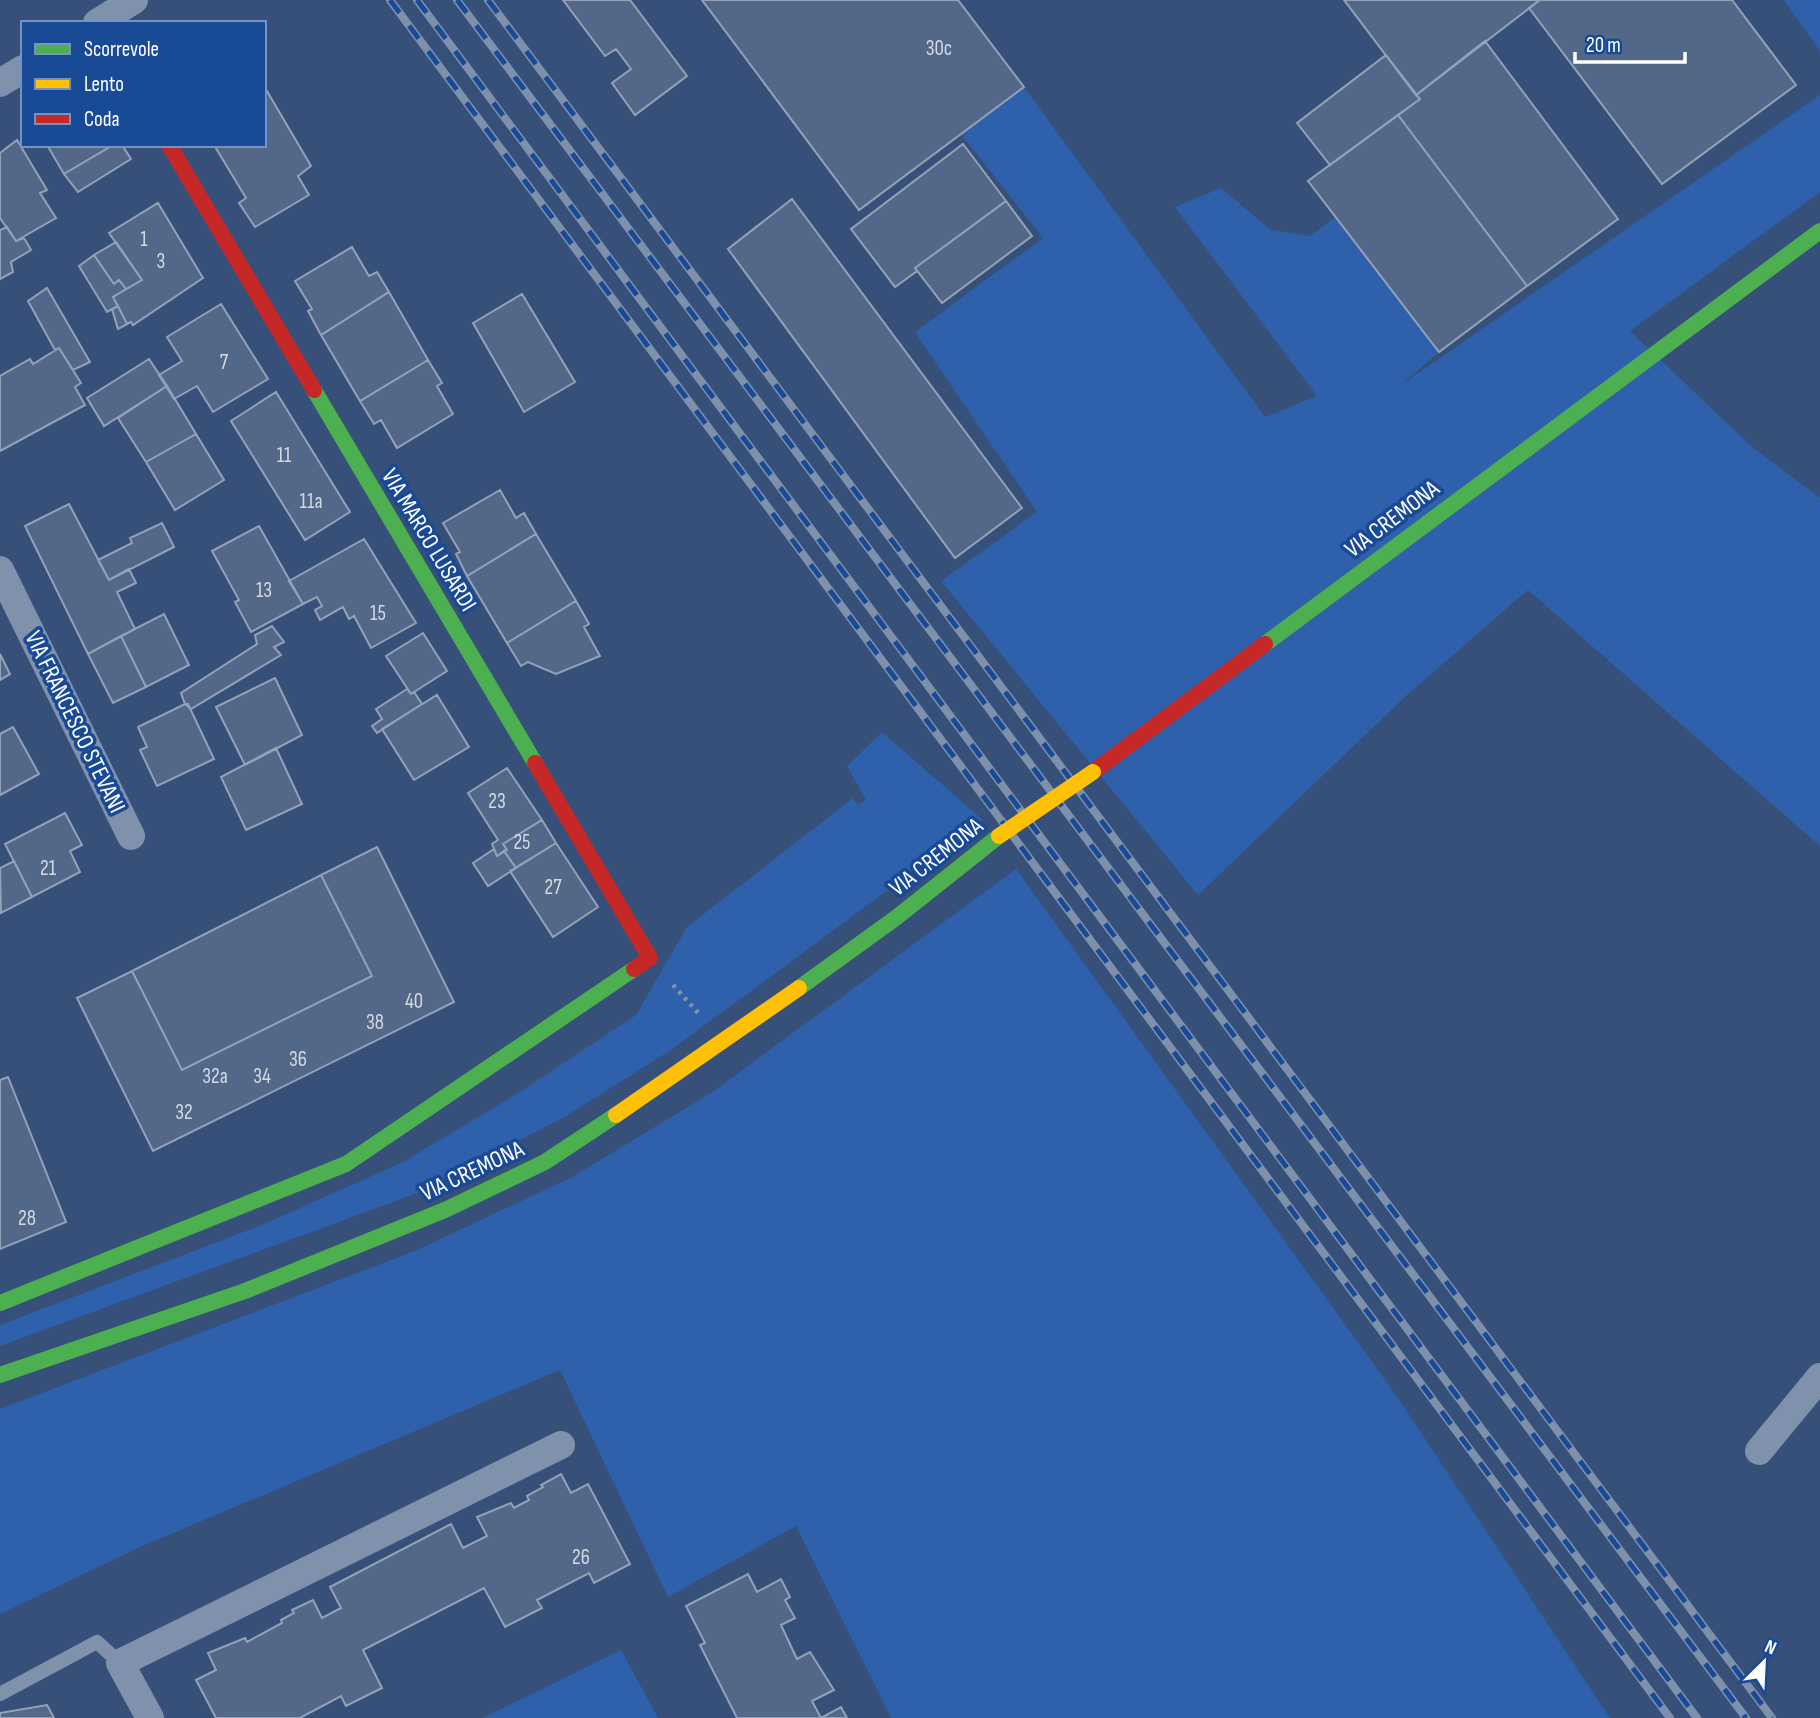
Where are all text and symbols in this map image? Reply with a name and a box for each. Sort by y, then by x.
legend [21,21,266,147]
scale bar [1575,21,1685,65]
text: 20 m [1586,33,1621,58]
house number: 30c [926,36,952,61]
text: Scorrevole [84,37,159,62]
text: Lento [84,72,124,97]
text: Coda [84,107,120,132]
house number: 1 [140,227,148,252]
house number: 3 [157,249,165,274]
house number: 7 [220,350,229,375]
house number: 11 [277,443,292,468]
street label: VIA MARCO LUSARDI [375,464,483,616]
street label: VIA CREMONA [1339,474,1446,564]
house number: 11a [300,489,322,514]
house number: 13 [256,578,272,603]
house number: 15 [370,601,386,626]
street label: VIA FRANCESCO STEVANI [18,626,132,818]
house number: 23 [488,789,506,814]
street label: VIA CREMONA [883,811,989,903]
house number: 25 [513,830,531,855]
house number: 21 [40,856,57,881]
house number: 27 [544,875,562,900]
house number: 40 [405,989,423,1014]
house number: 38 [366,1010,384,1035]
house number: 36 [289,1047,307,1072]
house number: 32a [202,1064,228,1089]
house number: 34 [253,1064,271,1089]
house number: 32 [175,1100,193,1125]
street label: VIA CREMONA [416,1134,529,1208]
house number: 28 [18,1206,36,1231]
house number: 26 [572,1545,590,1570]
north arrow [1729,1627,1799,1697]
text: N [1761,1635,1780,1660]

